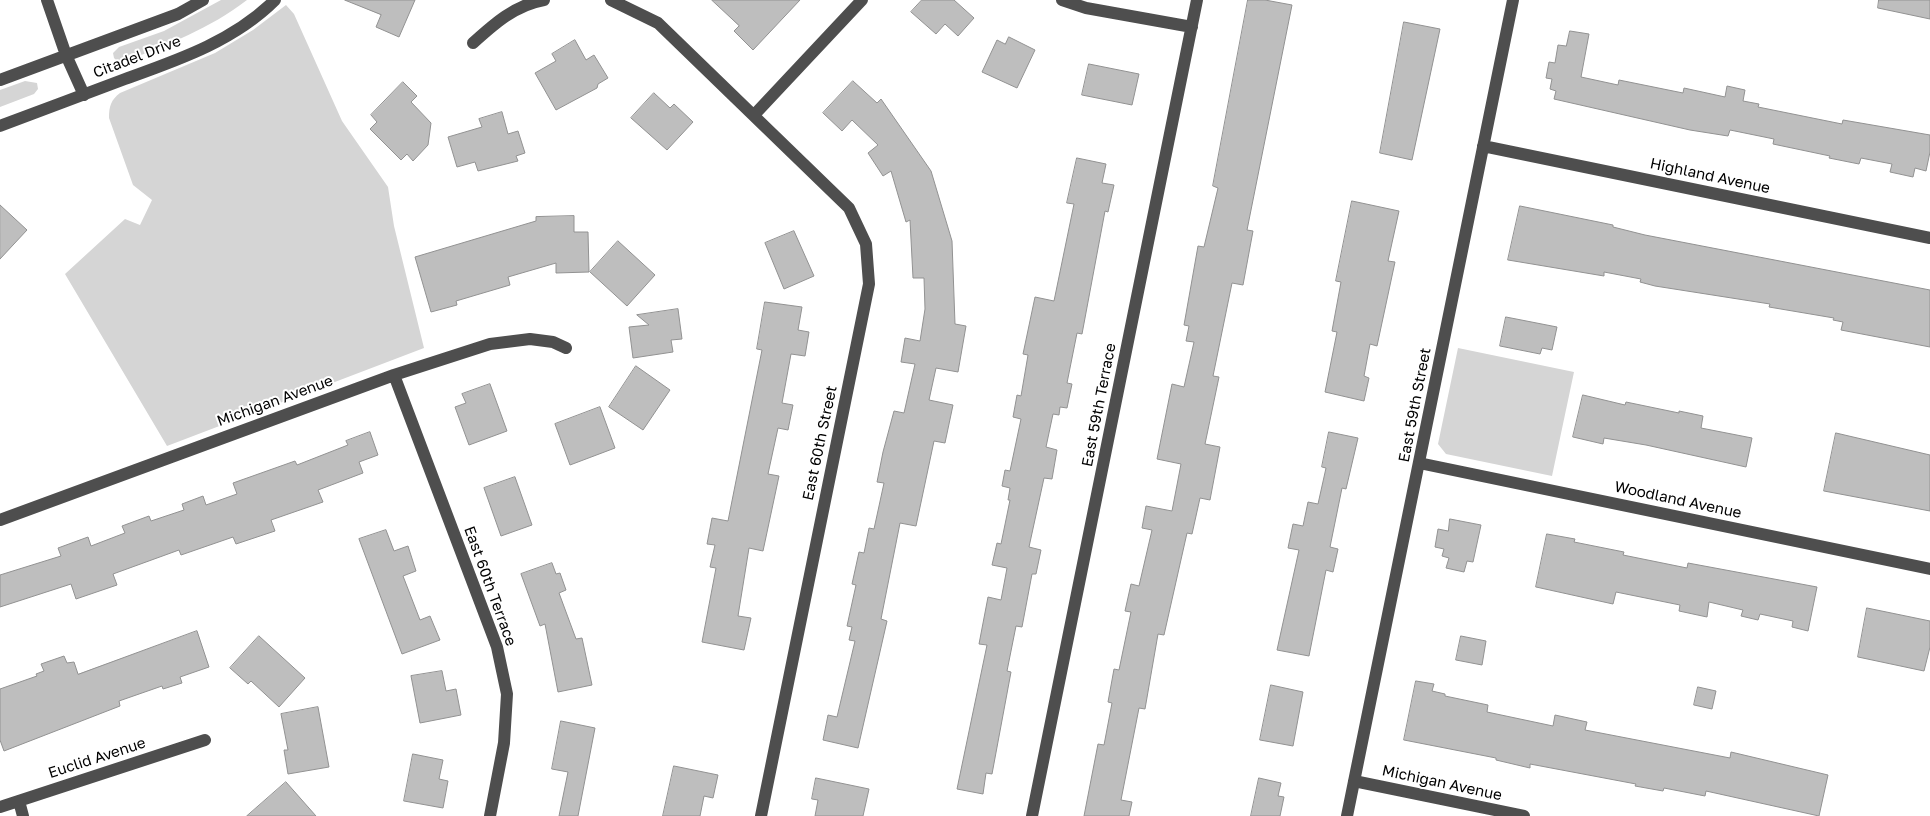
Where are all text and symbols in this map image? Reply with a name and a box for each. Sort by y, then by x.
street label: Citadel Drive [91,32,183,82]
street label: Highland Avenue [1648,154,1772,198]
street label: East 59th Terrace [1078,342,1120,468]
street label: East 59th Street [1395,346,1435,464]
street label: Michigan Avenue [215,372,335,430]
street label: East 60th Street [799,384,841,502]
street label: Woodland Avenue [1613,478,1743,522]
street label: East 60th Terrace [460,524,520,648]
street label: Euclid Avenue [46,734,148,782]
street label: Michigan Avenue [1380,762,1504,804]

